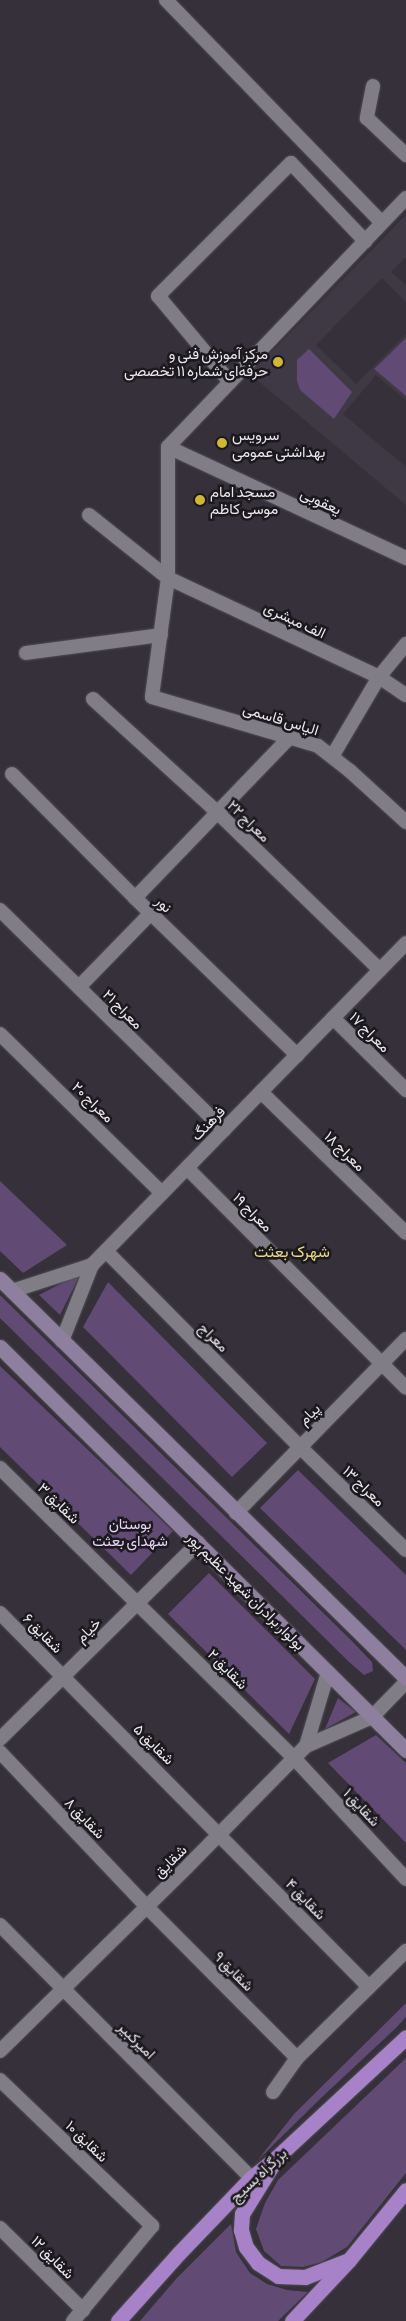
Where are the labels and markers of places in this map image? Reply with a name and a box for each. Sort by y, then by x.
place label: مرکز آموزش فنی و حرفه‌ای شماره ۱۱ تخصصی [124,344,268,379]
marker: مرکز آموزش فنی و حرفه‌ای شماره ۱۱ تخصصی [272,356,284,368]
place label: سرویس بهداشتی عمومی [232,425,325,460]
marker: سرویس بهداشتی عمومی [216,437,228,449]
place label: مسجد امام موسی کاظم [210,482,278,517]
marker: مسجد امام موسی کاظم [194,494,206,506]

